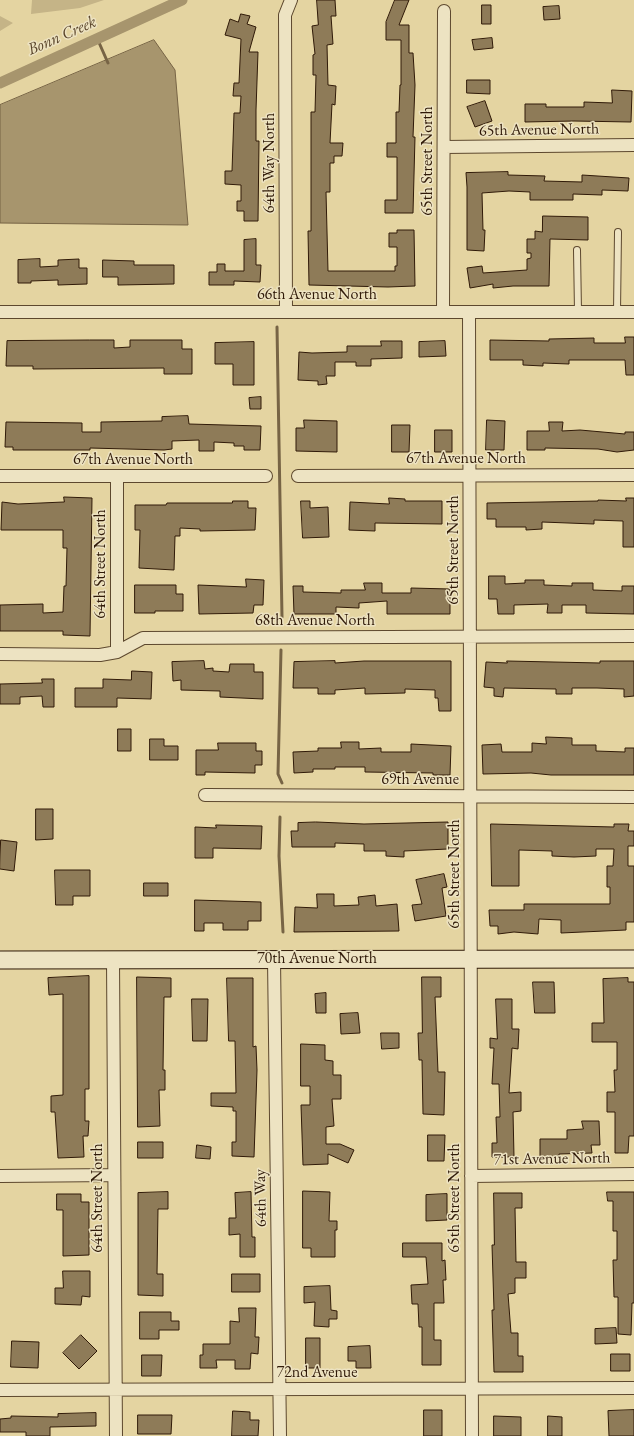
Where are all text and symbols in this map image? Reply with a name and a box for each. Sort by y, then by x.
water label: Bonn Creek [24,12,100,60]
street label: 65th Street North [418,106,438,216]
street label: 64th Way North [260,113,280,213]
street label: 65th Avenue North [479,119,599,141]
street label: 66th Avenue North [257,285,377,305]
street label: 67th Avenue North [406,449,526,469]
street label: 67th Avenue North [73,450,193,470]
street label: 65th Street North [444,495,464,605]
street label: 64th Street North [91,509,111,619]
street label: 68th Avenue North [255,611,375,631]
street label: 69th Avenue [381,770,459,790]
street label: 65th Street North [445,819,465,929]
street label: 70th Avenue North [257,949,377,969]
street label: 64th Street North [88,1143,108,1253]
street label: 65th Street North [445,1143,465,1253]
street label: 71st Avenue North [493,1148,611,1170]
street label: 64th Way [251,1169,271,1227]
street label: 72nd Avenue [276,1363,358,1383]

